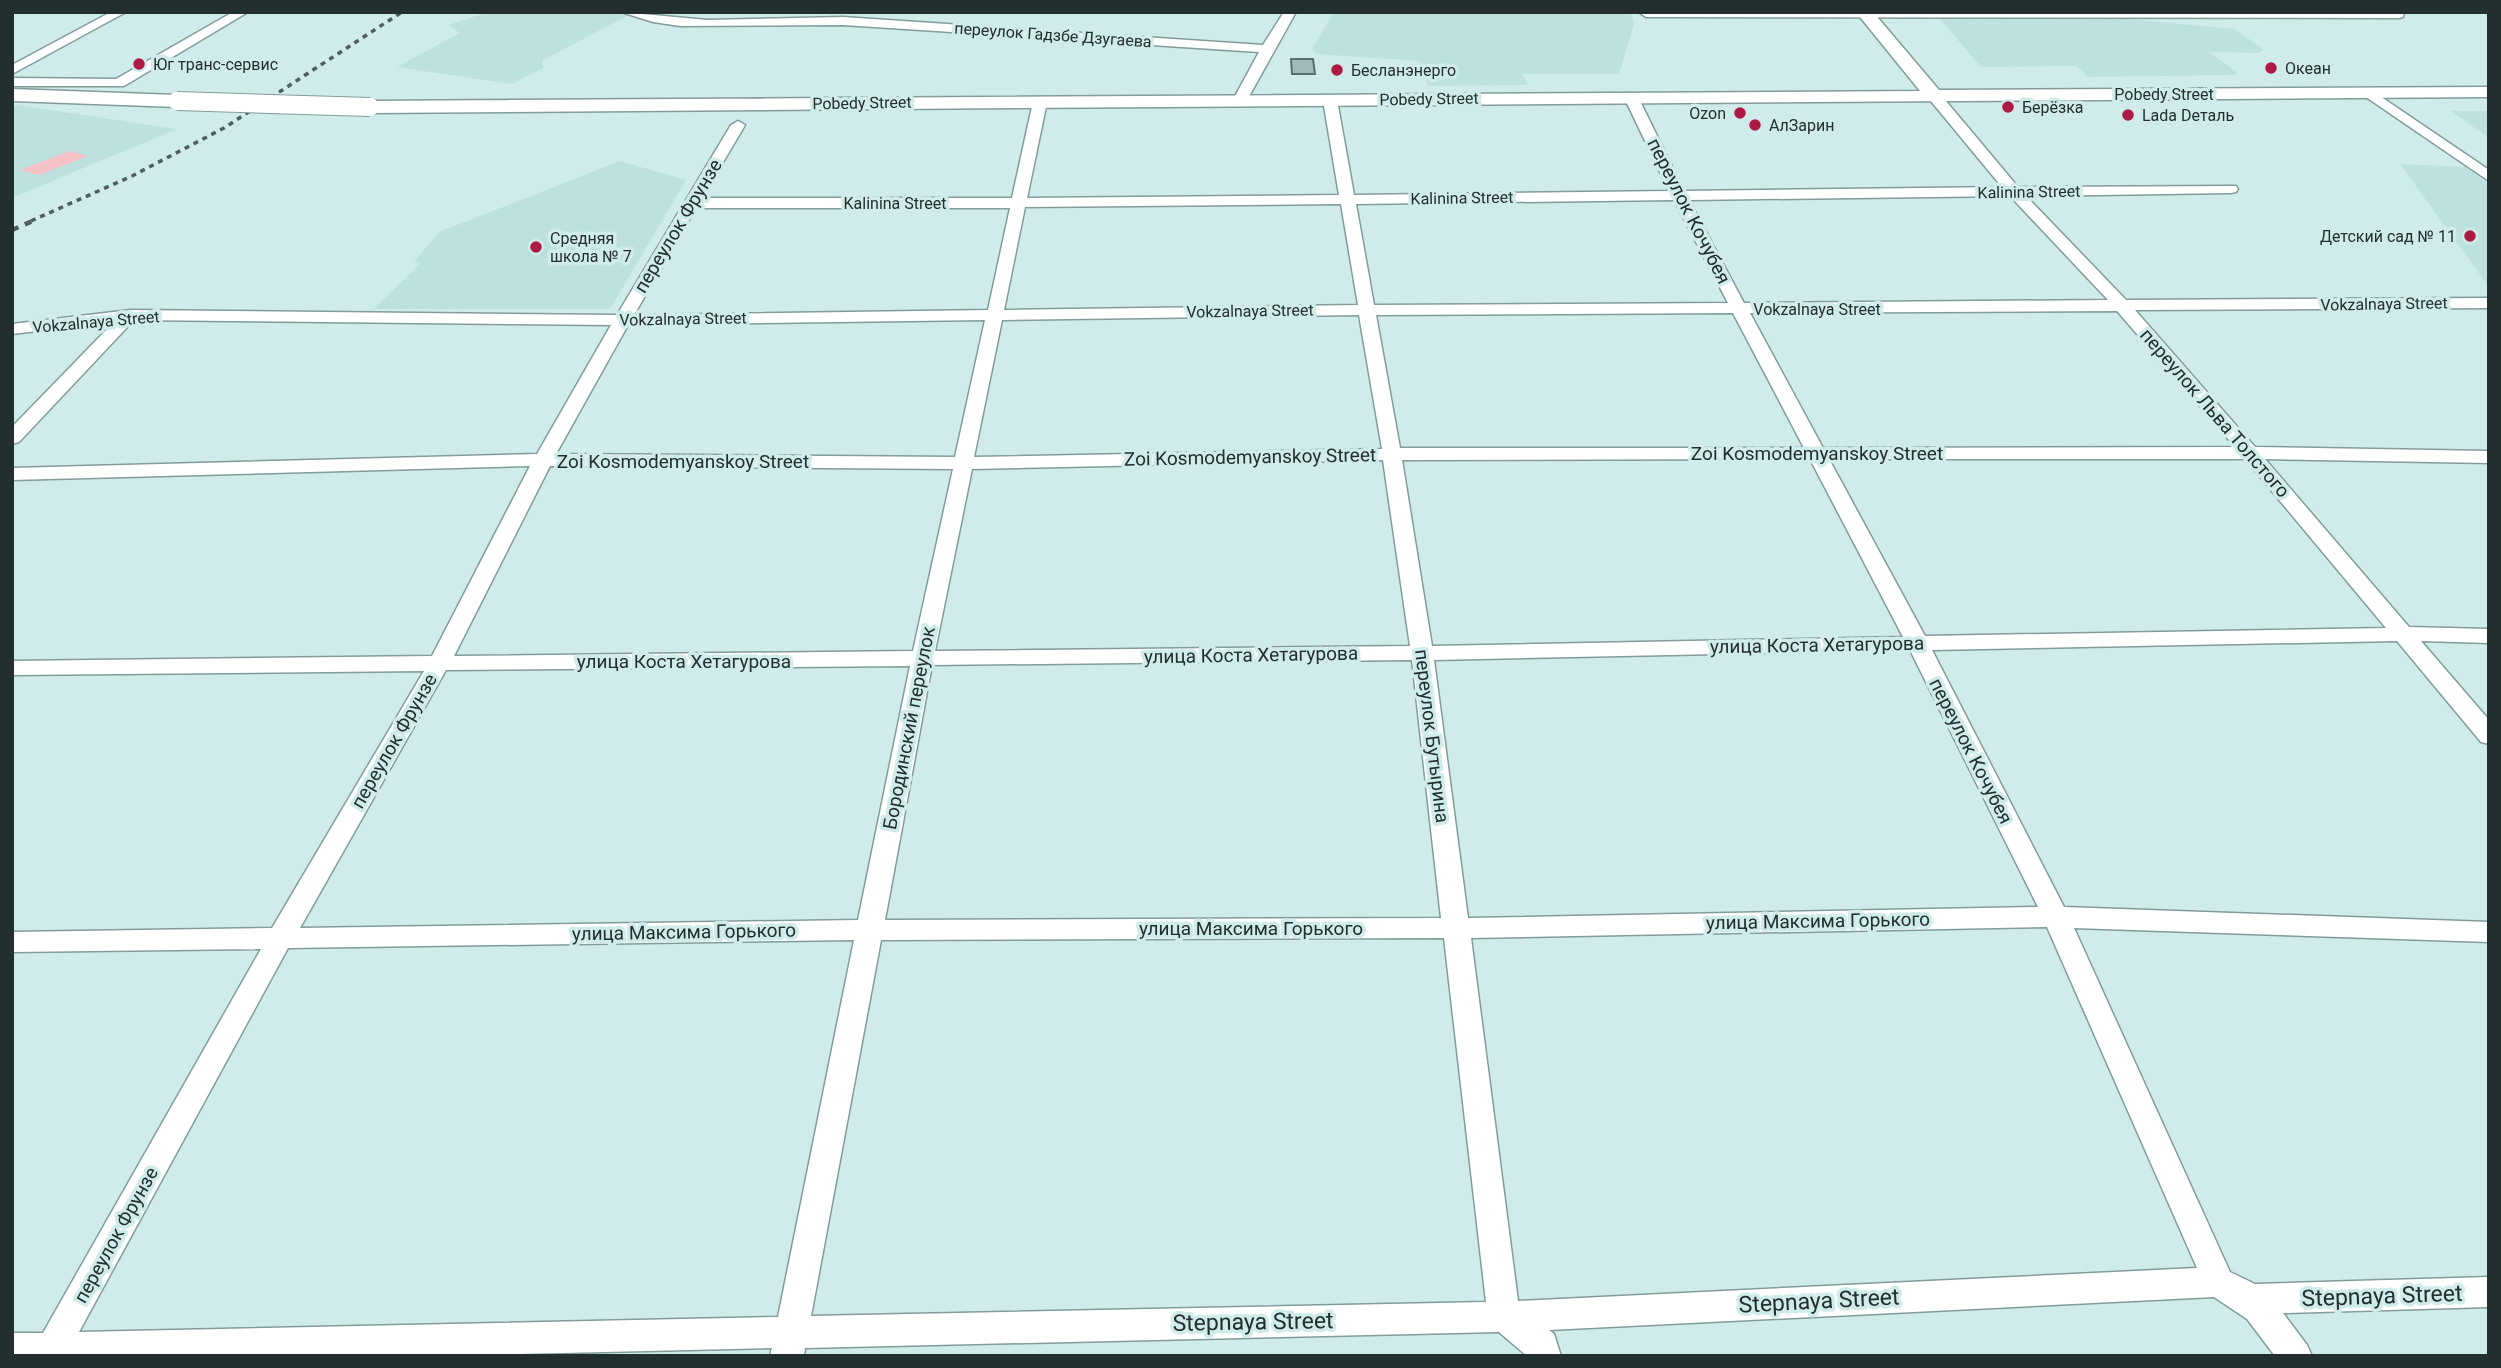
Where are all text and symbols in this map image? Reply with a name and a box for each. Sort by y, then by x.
street label: переулок Гадзбе Дзугаева [954,19,1152,51]
place label: Юг транс-сервис [153,55,278,74]
marker: Юг транс-сервис [131,56,147,72]
place label: Океан [2285,59,2331,78]
marker: Океан [2263,60,2279,76]
place label: Бесланэнерго [1351,61,1456,80]
marker: Бесланэнерго [1329,62,1345,78]
street label: Pobedy Street [2114,85,2214,104]
street label: Pobedy Street [1379,89,1479,109]
street label: Pobedy Street [812,93,912,113]
place label: Берёзка [2022,98,2084,117]
marker: Берёзка [2000,99,2016,115]
place label: Ozon [1689,104,1726,123]
marker: Ozon [1732,105,1748,121]
place label: Lada Dеталь [2142,106,2234,125]
marker: Lada Dеталь [2120,107,2136,123]
place label: АлЗарин [1769,116,1834,135]
marker: АлЗарин [1747,117,1763,133]
street label: переулок Кочубея [1642,134,1736,288]
street label: переулок Фрунзе [629,155,727,297]
street label: Kalinina Street [1977,182,2081,202]
street label: Kalinina Street [1410,188,1514,208]
street label: Kalinina Street [844,194,946,213]
place label: Детский сад № 11 [2320,227,2456,246]
marker: Детский сад № 11 [2462,228,2478,244]
place label: Средняя школа № 7 [550,229,632,266]
marker: Средняя школа № 7 [528,239,544,255]
street label: Vokzalnaya Street [2320,293,2448,315]
street label: Vokzalnaya Street [1186,300,1314,322]
street label: Vokzalnaya Street [1753,300,1881,319]
street label: Vokzalnaya Street [32,307,160,337]
street label: Vokzalnaya Street [619,308,747,330]
street label: переулок Льва Толстого [2135,324,2295,502]
street label: Zoi Kosmodemyanskoy Street [1691,442,1943,465]
street label: Zoi Kosmodemyanskoy Street [1124,443,1376,471]
street label: Zoi Kosmodemyanskoy Street [557,450,809,473]
street label: Бородинский переулок [878,624,940,831]
street label: улица Коста Хетагурова [1710,632,1924,658]
street label: улица Коста Хетагурова [1144,642,1358,668]
street label: переулок Бутырина [1410,648,1454,824]
street label: улица Коста Хетагурова [577,650,791,673]
street label: переулок Фрунзе [346,669,442,813]
street label: переулок Кочубея [1924,674,2018,828]
street label: улица Максима Горького [1706,908,1930,934]
street label: улица Максима Горького [1139,917,1363,940]
street label: улица Максима Горького [572,919,796,945]
street label: переулок Фрунзе [69,1163,163,1307]
street label: Stepnaya Street [2301,1280,2463,1312]
street label: Stepnaya Street [1738,1283,1900,1319]
street label: Stepnaya Street [1172,1307,1334,1337]

